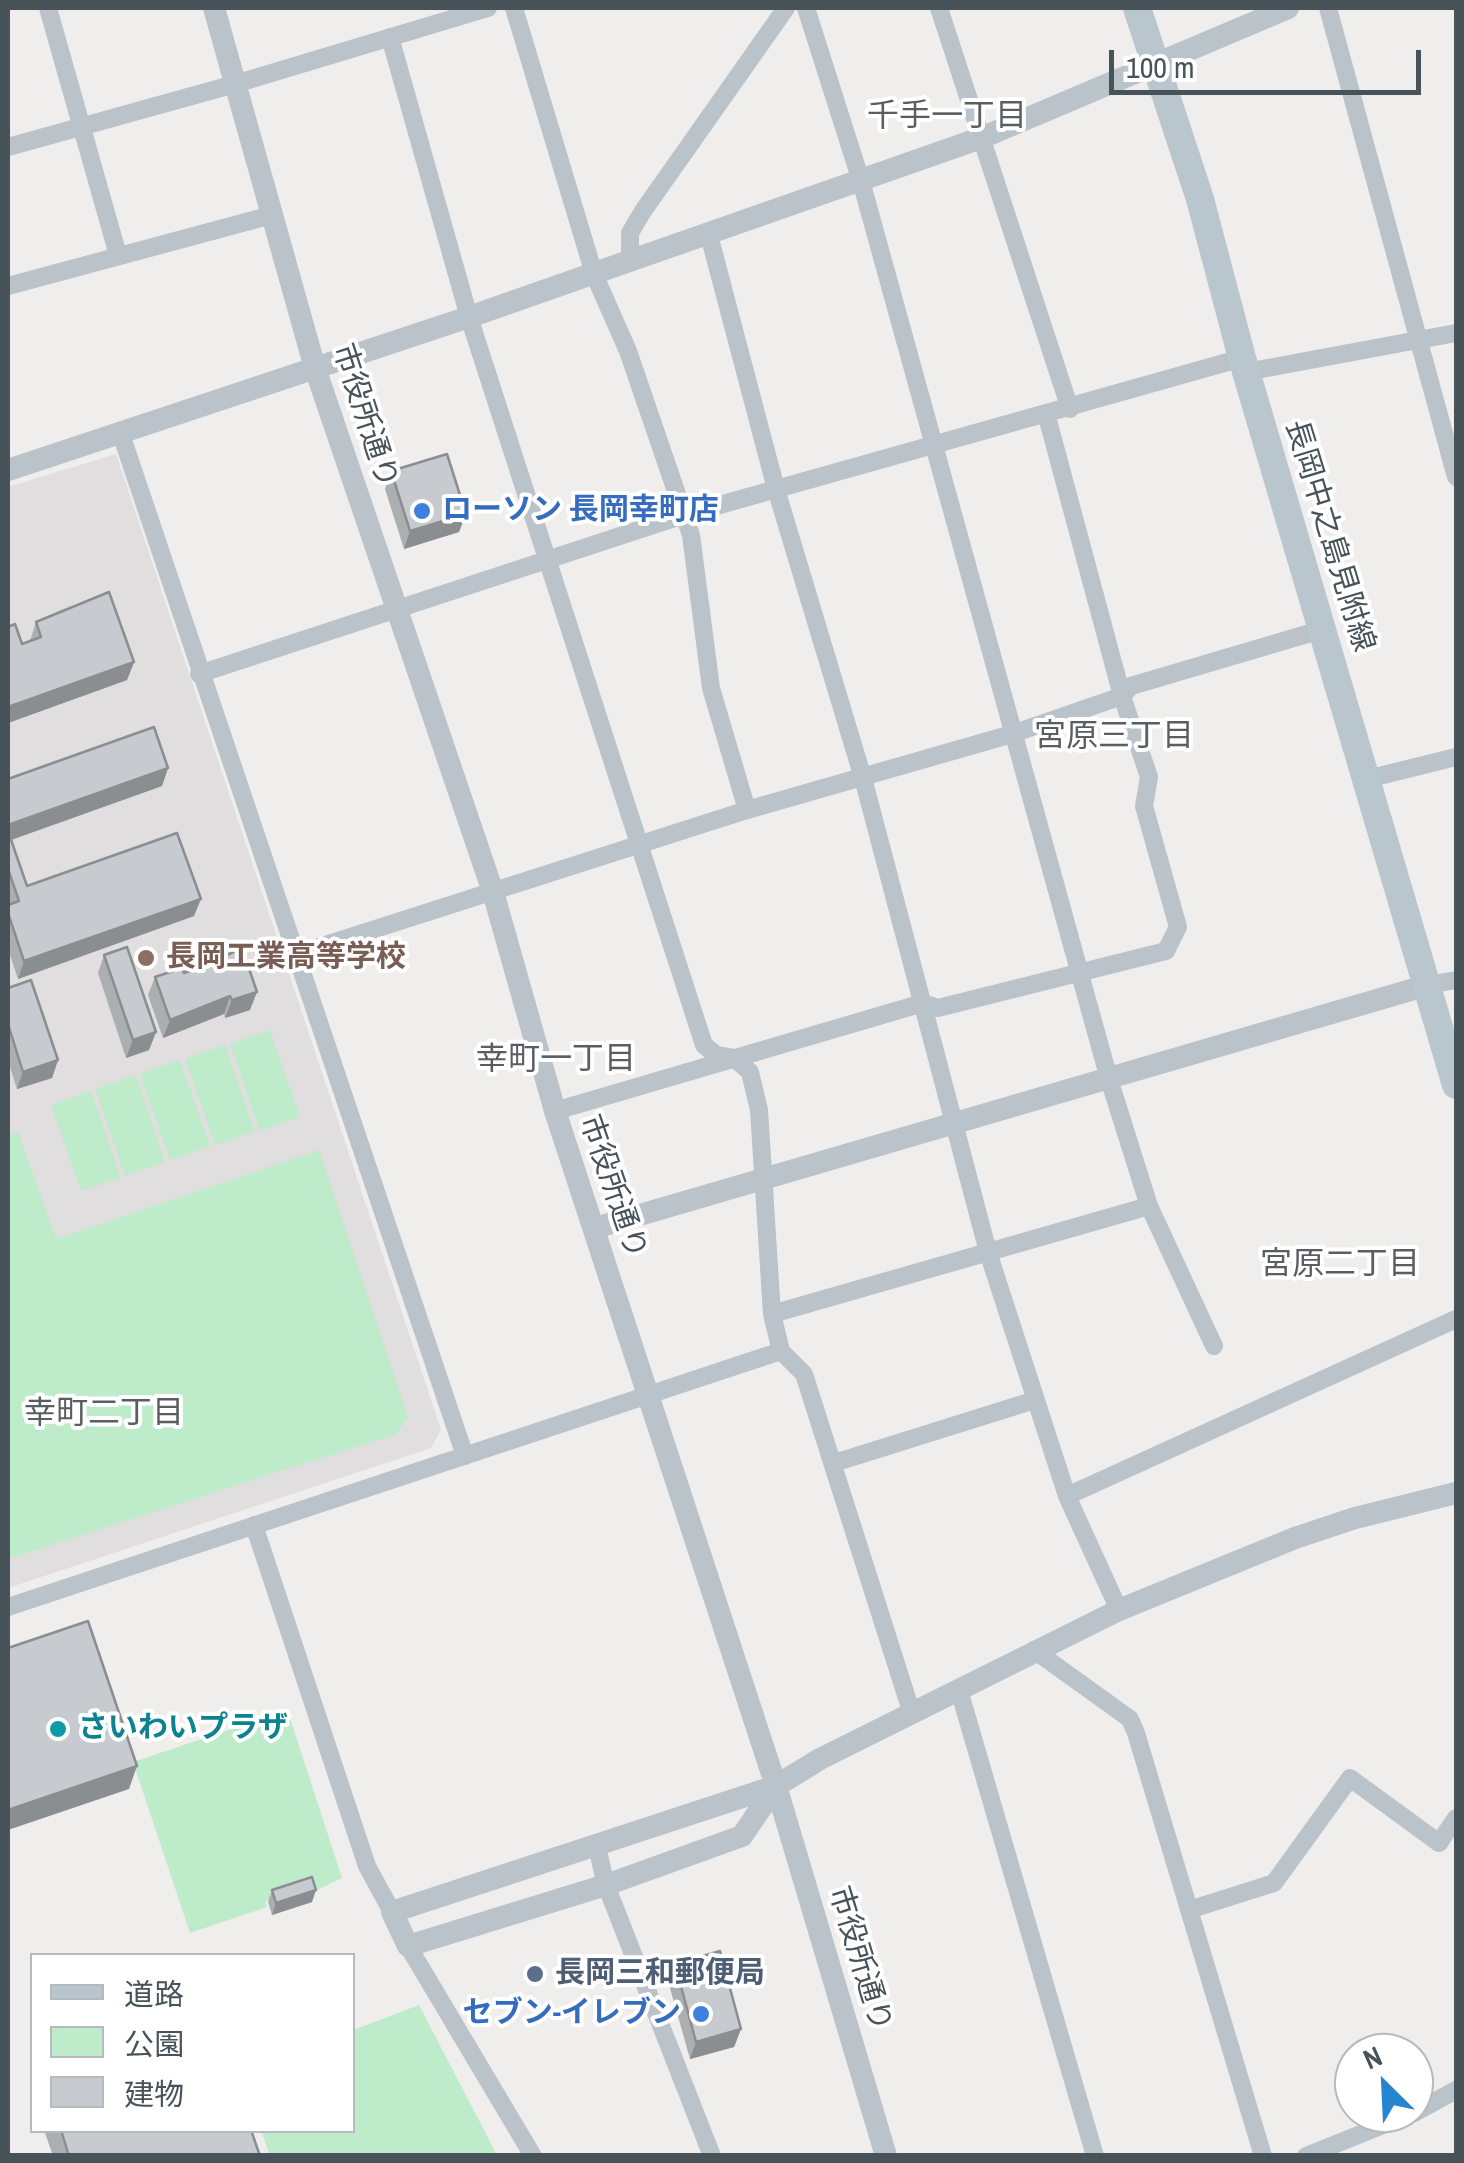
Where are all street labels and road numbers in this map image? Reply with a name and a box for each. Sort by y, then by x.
street label: 市役所通り [324,339,404,493]
street label: 長岡中之島見附線 [1277,416,1381,656]
street label: 市役所通り [571,1110,653,1264]
street label: 市役所通り [820,1882,898,2036]

